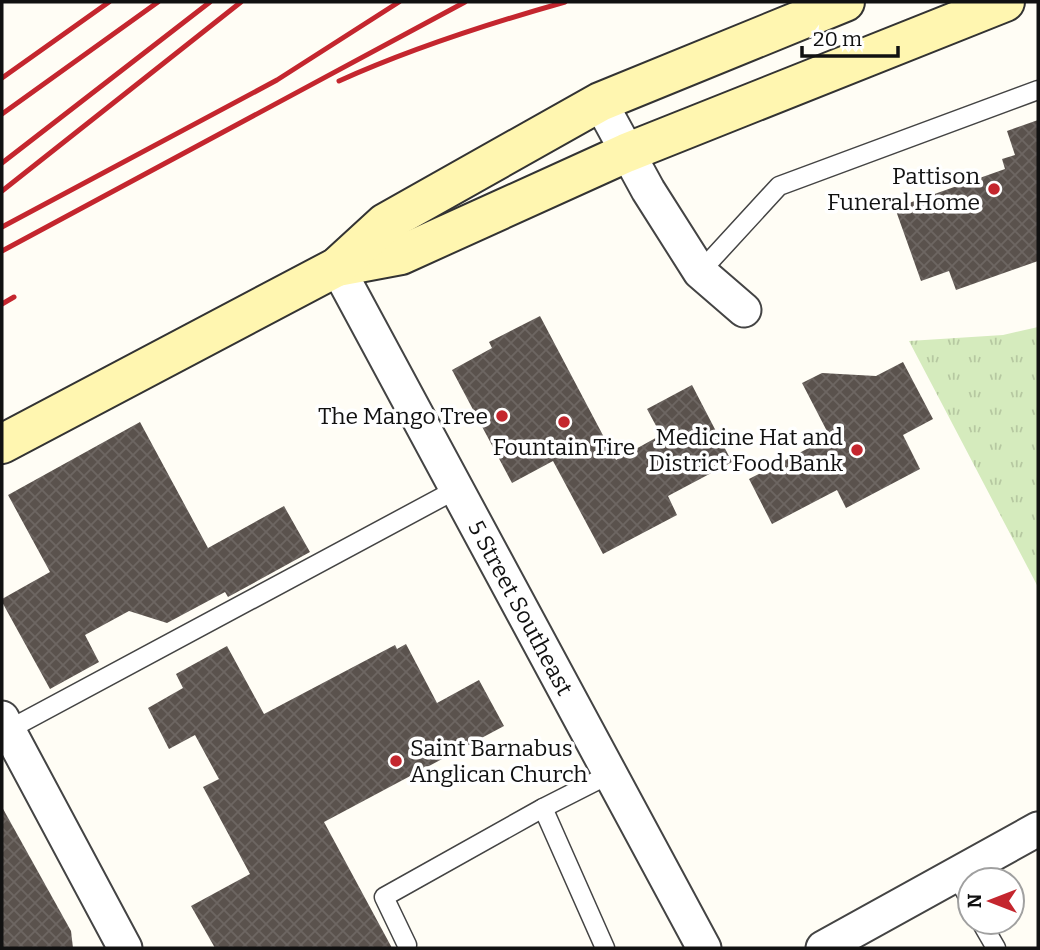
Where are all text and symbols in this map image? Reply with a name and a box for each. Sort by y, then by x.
scale bar [802,14,898,58]
text: 20 m [813,26,862,52]
place label: Pattison Funeral Home [827,162,980,216]
marker: Pattison Funeral Home [986,181,1002,197]
place label: The Mango Tree [318,402,488,430]
marker: The Mango Tree [494,408,510,424]
marker: Fountain Tire [556,414,572,430]
place label: Medicine Hat and District Food Bank [649,423,843,477]
place label: Fountain Tire [493,433,635,461]
marker: Medicine Hat and District Food Bank [849,442,865,458]
street label: 5 Street Southeast [462,515,579,700]
place label: Saint Barnabus Anglican Church [410,734,588,788]
marker: Saint Barnabus Anglican Church [388,753,404,769]
north arrow [956,866,1026,936]
text: N [963,893,986,908]

